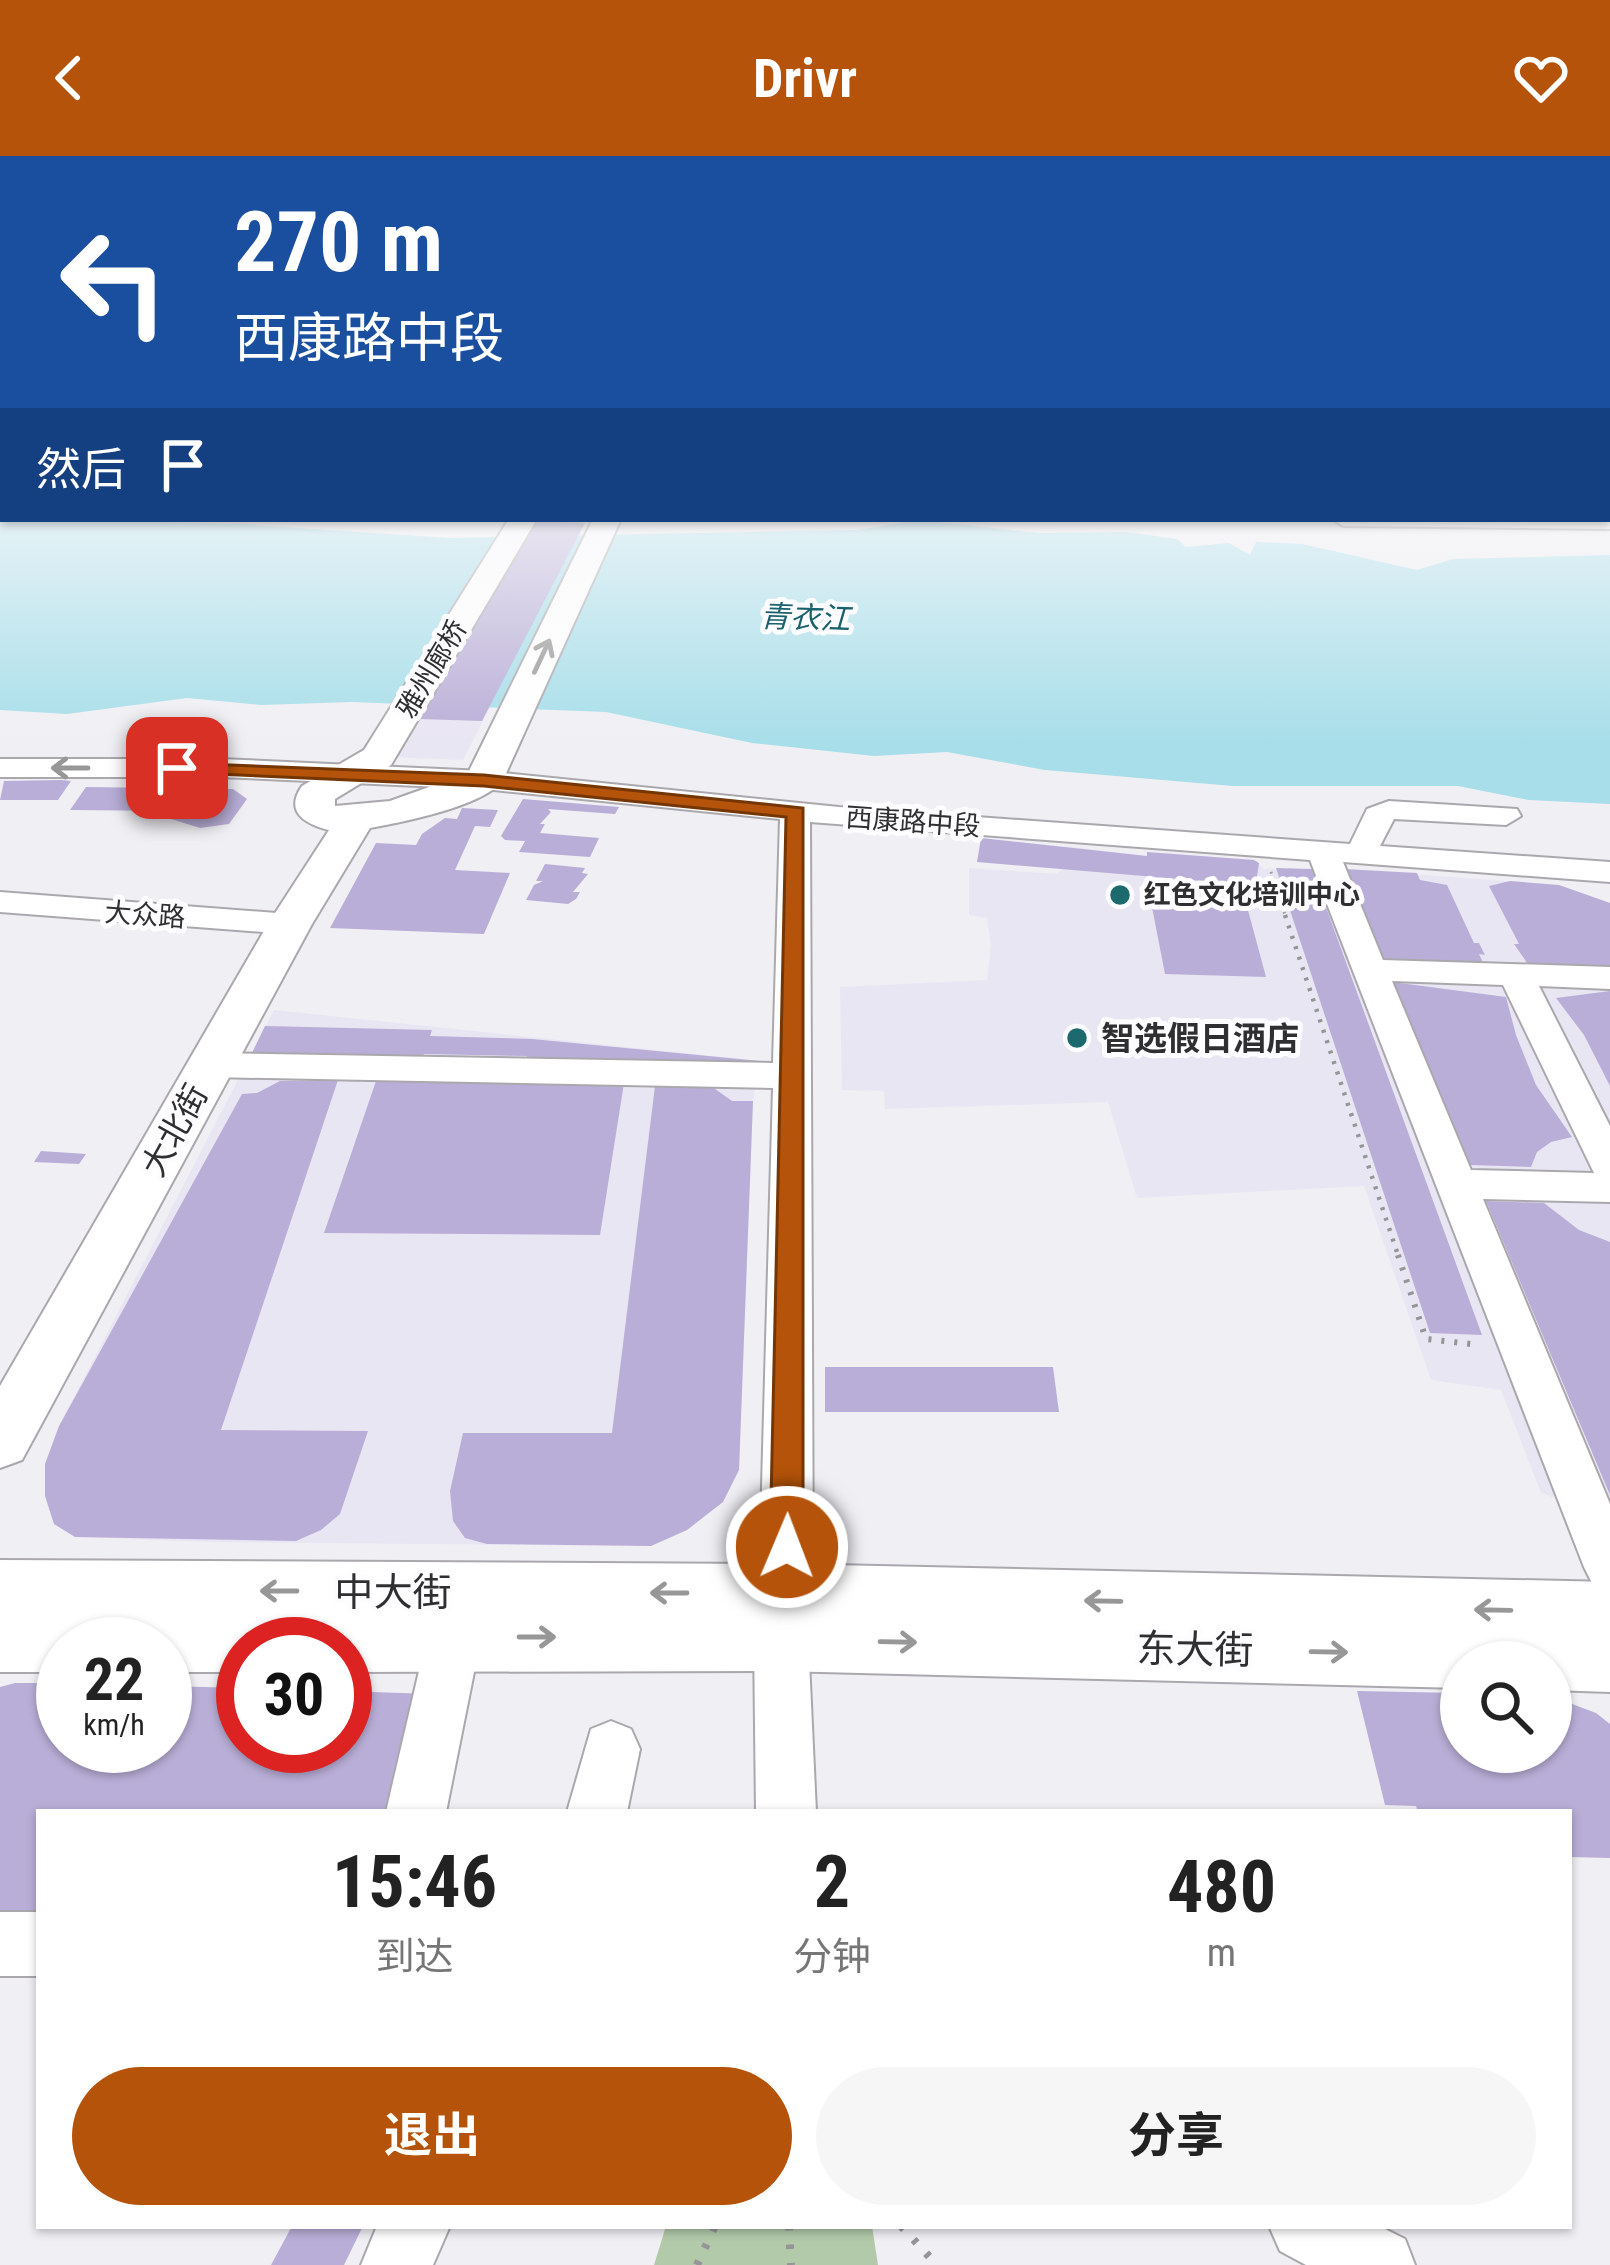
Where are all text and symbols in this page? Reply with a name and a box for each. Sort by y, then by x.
icon: back [36,45,102,111]
icon: heart [1508,45,1574,111]
text: Drivr [753,47,857,110]
text: 270 m [234,193,443,292]
icon: left [36,204,192,360]
text: 西康路中段 [234,307,504,370]
icon: arrive [150,432,216,498]
text: 然后 [36,443,126,496]
water label: 青衣江 [759,598,854,637]
street label: 雅州廊桥 [390,614,474,724]
one-way arrow [532,639,554,675]
pin [126,717,228,819]
icon: arrive [144,735,210,801]
one-way arrow [51,757,90,779]
street label: 西康路中段 [845,801,981,843]
place label: 红色文化培训中心 [1144,879,1360,911]
marker: 红色文化培训中心 [1107,882,1133,908]
street label: 大众路 [103,896,187,934]
place label: 智选假日酒店 [1101,1019,1299,1058]
marker: 智选假日酒店 [1064,1025,1090,1051]
street label: 大北街 [133,1077,215,1183]
position arrow [724,1484,850,1610]
street label: 中大街 [334,1570,452,1616]
one-way arrow [260,1580,299,1602]
one-way arrow [650,1582,689,1604]
one-way arrow [1084,1590,1123,1613]
one-way arrow [1474,1599,1513,1622]
speed limit sign: 30 [216,1617,372,1773]
one-way arrow [517,1626,556,1648]
street label: 东大街 [1136,1626,1254,1674]
one-way arrow [878,1630,917,1653]
one-way arrow [1309,1641,1348,1664]
map controls [1440,1641,1572,1773]
button: search [1440,1641,1572,1773]
text: 22 [84,1644,144,1715]
text: km/h [83,1707,145,1742]
text: 15:46 [332,1840,497,1925]
text: 2 [814,1840,850,1925]
text: 480 [1167,1845,1276,1930]
text: m [1207,1930,1236,1976]
text: 到达 [376,1934,454,1980]
text: 分钟 [793,1934,871,1980]
button: 退出 [72,2067,792,2205]
button: 分享 [816,2067,1536,2205]

